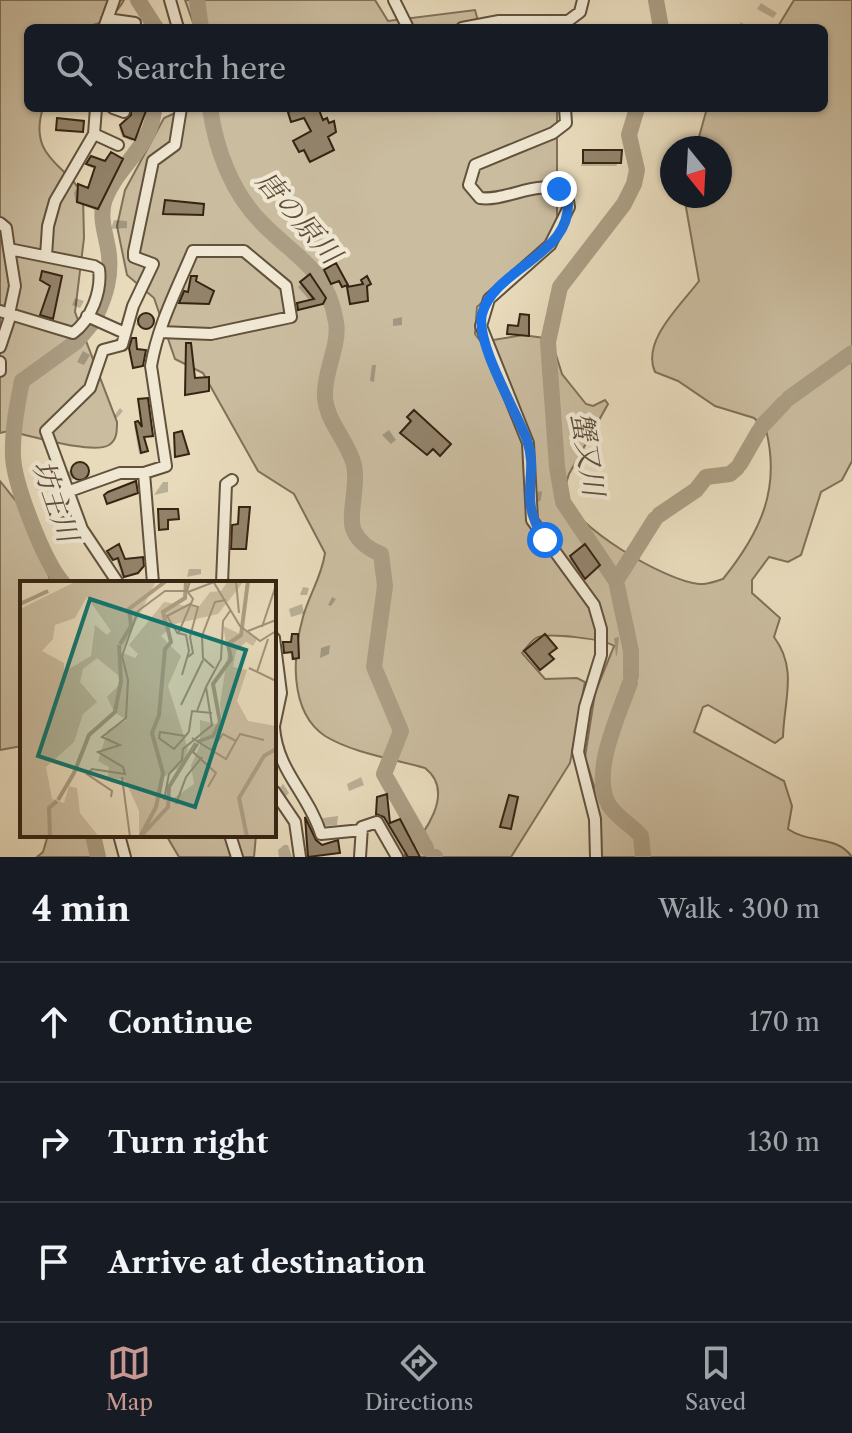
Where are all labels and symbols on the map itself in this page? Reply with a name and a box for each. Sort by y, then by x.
north arrow [660,136,732,208]
water label: 唐の原川 [249,164,351,273]
route end [541,171,577,207]
water label: 蟹又川 [565,410,612,501]
water label: 坊主川 [26,456,87,549]
route start [527,522,563,558]
inset map [20,581,276,837]

